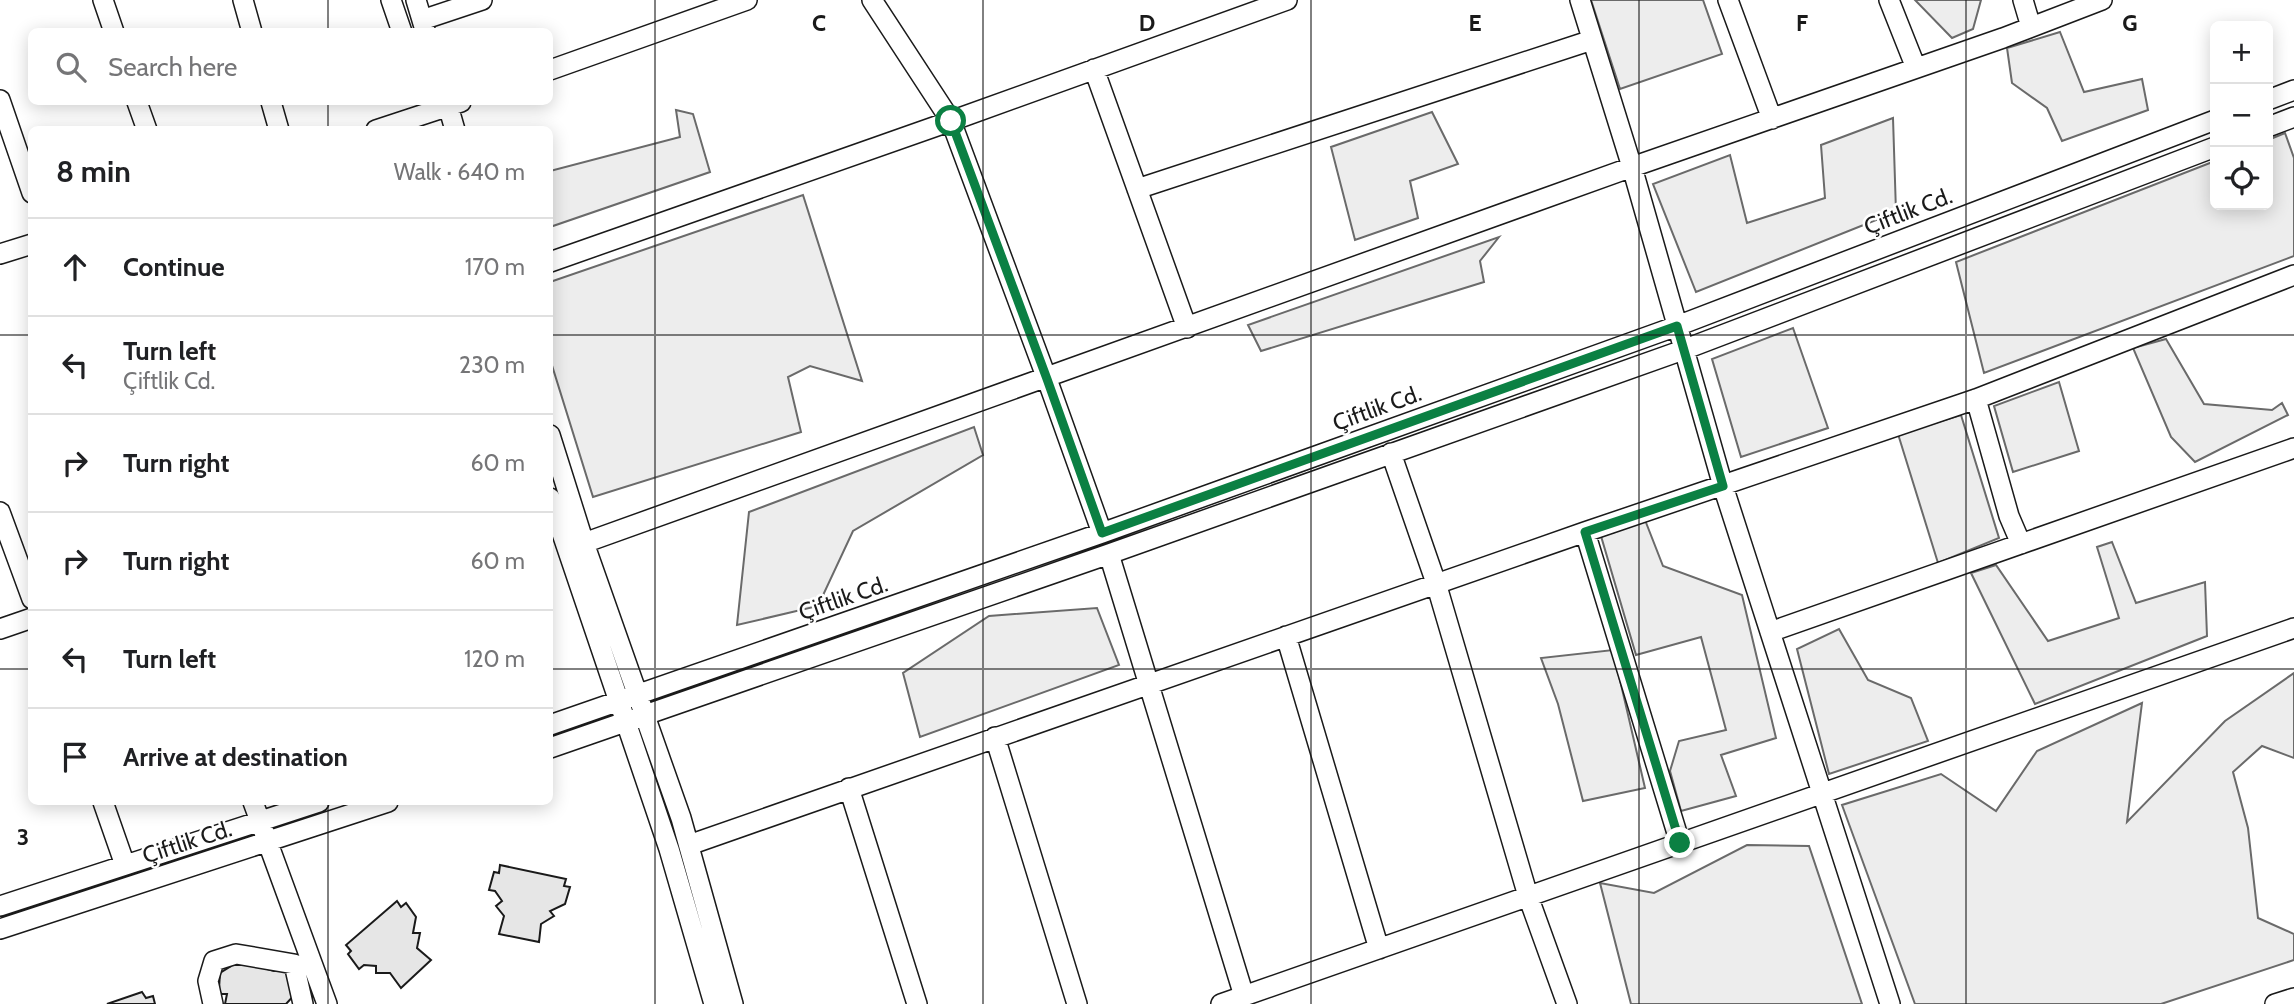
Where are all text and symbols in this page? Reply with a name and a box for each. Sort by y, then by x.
text: C [812,9,826,37]
text: D [1139,9,1155,37]
text: E [1468,9,1482,37]
text: F [1796,9,1808,37]
text: G [2122,9,2138,37]
map controls [2210,21,2273,210]
button: + [2210,21,2273,84]
search box [28,28,553,105]
icon: search [52,48,90,86]
text: Search here [108,51,237,83]
button: − [2210,84,2273,147]
route start [935,105,966,136]
button: locate [2210,147,2273,210]
text: 8 min [56,153,131,190]
text: Walk · 640 m [394,158,525,186]
street label: Çiftlik Cd. [1860,181,1956,241]
icon: ahead [56,248,94,286]
text: Continue [123,251,225,283]
text: 170 m [465,253,525,281]
text: Turn left [123,335,216,367]
icon: left [56,346,94,384]
text: 230 m [459,351,525,379]
text: Çiftlik Cd. [123,367,215,395]
street label: Çiftlik Cd. [1329,379,1425,437]
icon: right [56,444,94,482]
text: Turn right [123,447,229,479]
text: 60 m [471,449,525,477]
icon: right [56,542,94,580]
text: Turn right [123,545,229,577]
text: 60 m [471,547,525,575]
street label: Çiftlik Cd. [795,570,891,626]
icon: left [56,640,94,678]
text: Turn left [123,643,216,675]
text: 120 m [464,645,525,673]
icon: arrive [56,738,94,776]
text: Arrive at destination [123,741,348,773]
street label: Çiftlik Cd. [139,814,235,870]
text: 3 [17,823,29,851]
route end [1664,827,1695,858]

